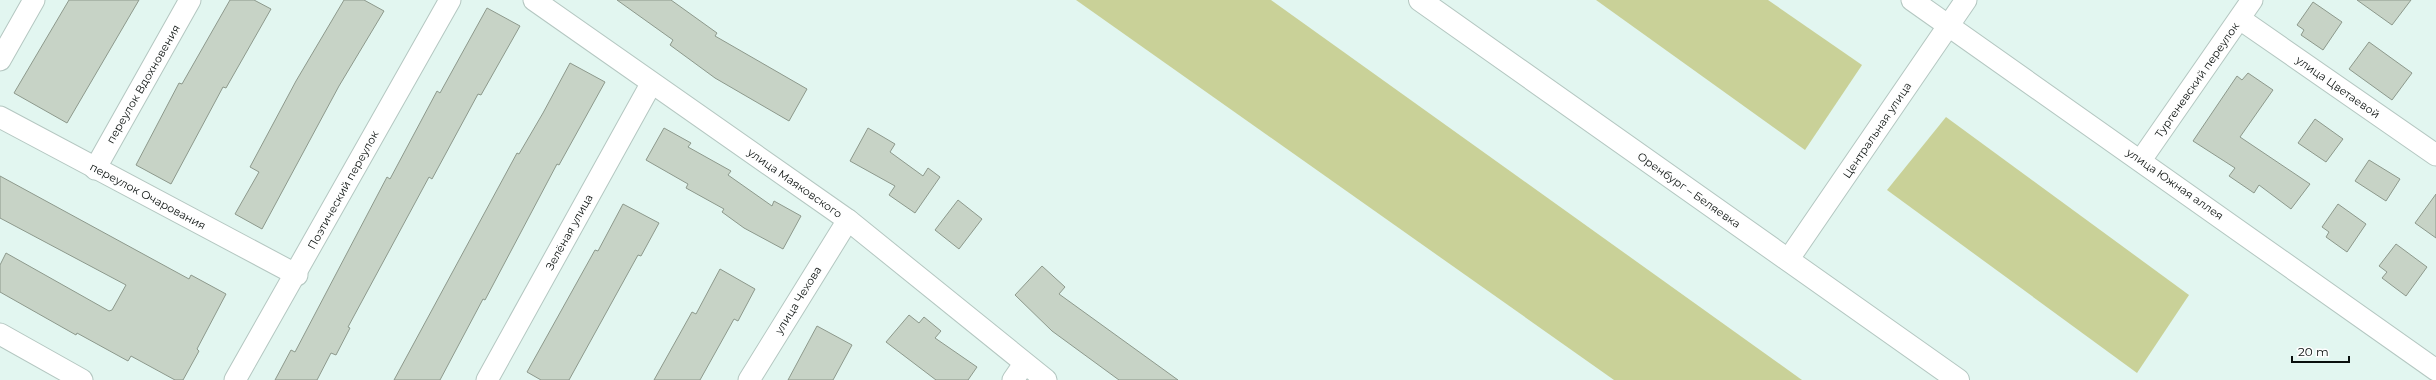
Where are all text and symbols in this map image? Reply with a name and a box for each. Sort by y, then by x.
street label: Тургеневский переулок [2152,19,2243,140]
street label: переулок Вдохновения [103,22,183,146]
street label: улица Цветаевой [2293,52,2383,121]
street label: Центральная улица [1840,79,1914,181]
street label: Поэтический переулок [305,128,382,252]
street label: улица Маяковского [744,145,845,221]
street label: улица Южная аллея [2123,145,2226,223]
street label: Оренбург – Беляевка [1635,149,1743,231]
street label: переулок Очарования [88,159,208,233]
street label: Зелёная улица [542,191,596,273]
street label: улица Чехова [771,263,824,337]
scale bar [2292,338,2349,364]
text: 20 m [2298,344,2329,359]

